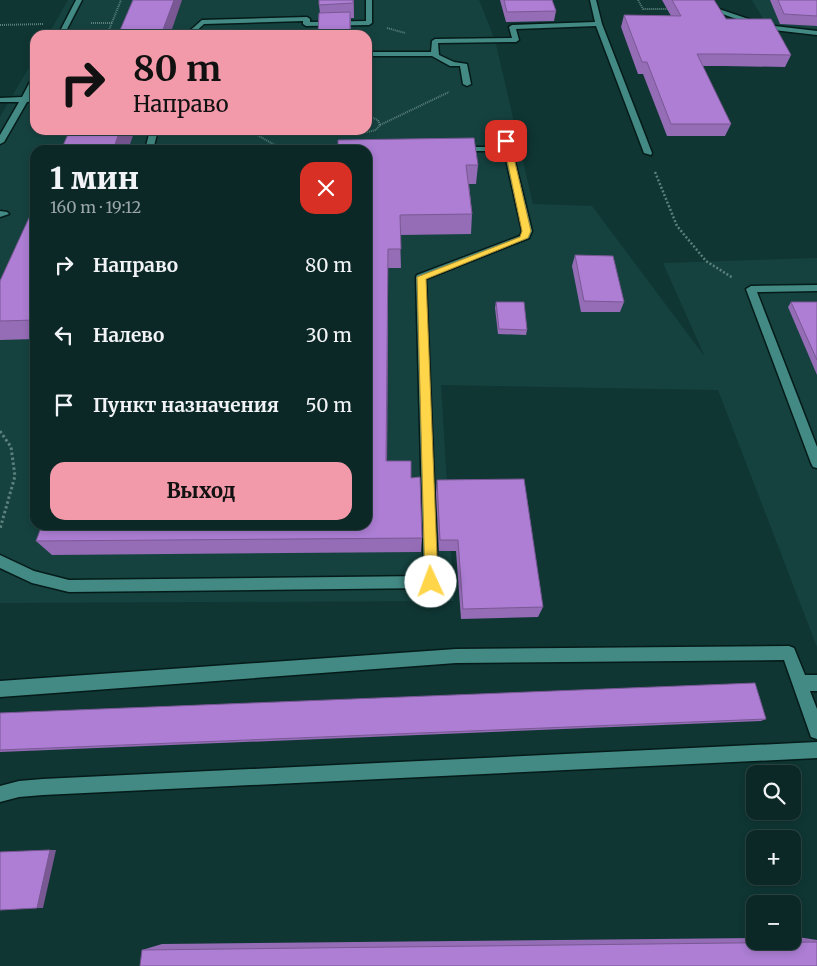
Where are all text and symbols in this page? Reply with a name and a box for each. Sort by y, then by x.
text: 80 m [133,47,221,91]
icon: right [50,50,115,115]
text: Направо [133,90,229,118]
pin [485,120,527,162]
icon: arrive [492,127,520,155]
text: 1 мин [50,159,139,197]
button: close [300,162,352,214]
text: 160 m · 19:12 [50,197,141,217]
icon: right [50,251,78,279]
text: Направо [93,253,178,277]
text: 80 m [305,253,352,277]
icon: left [50,321,78,349]
text: Налево [93,323,164,347]
text: 30 m [306,323,352,347]
icon: arrive [50,391,78,419]
text: Пункт назначения [93,393,279,417]
text: 50 m [306,393,352,417]
button: Выход [50,462,352,520]
position arrow [404,555,456,607]
map controls [746,765,801,950]
button: search [746,765,801,820]
button: + [746,830,801,885]
button: − [746,895,801,950]

